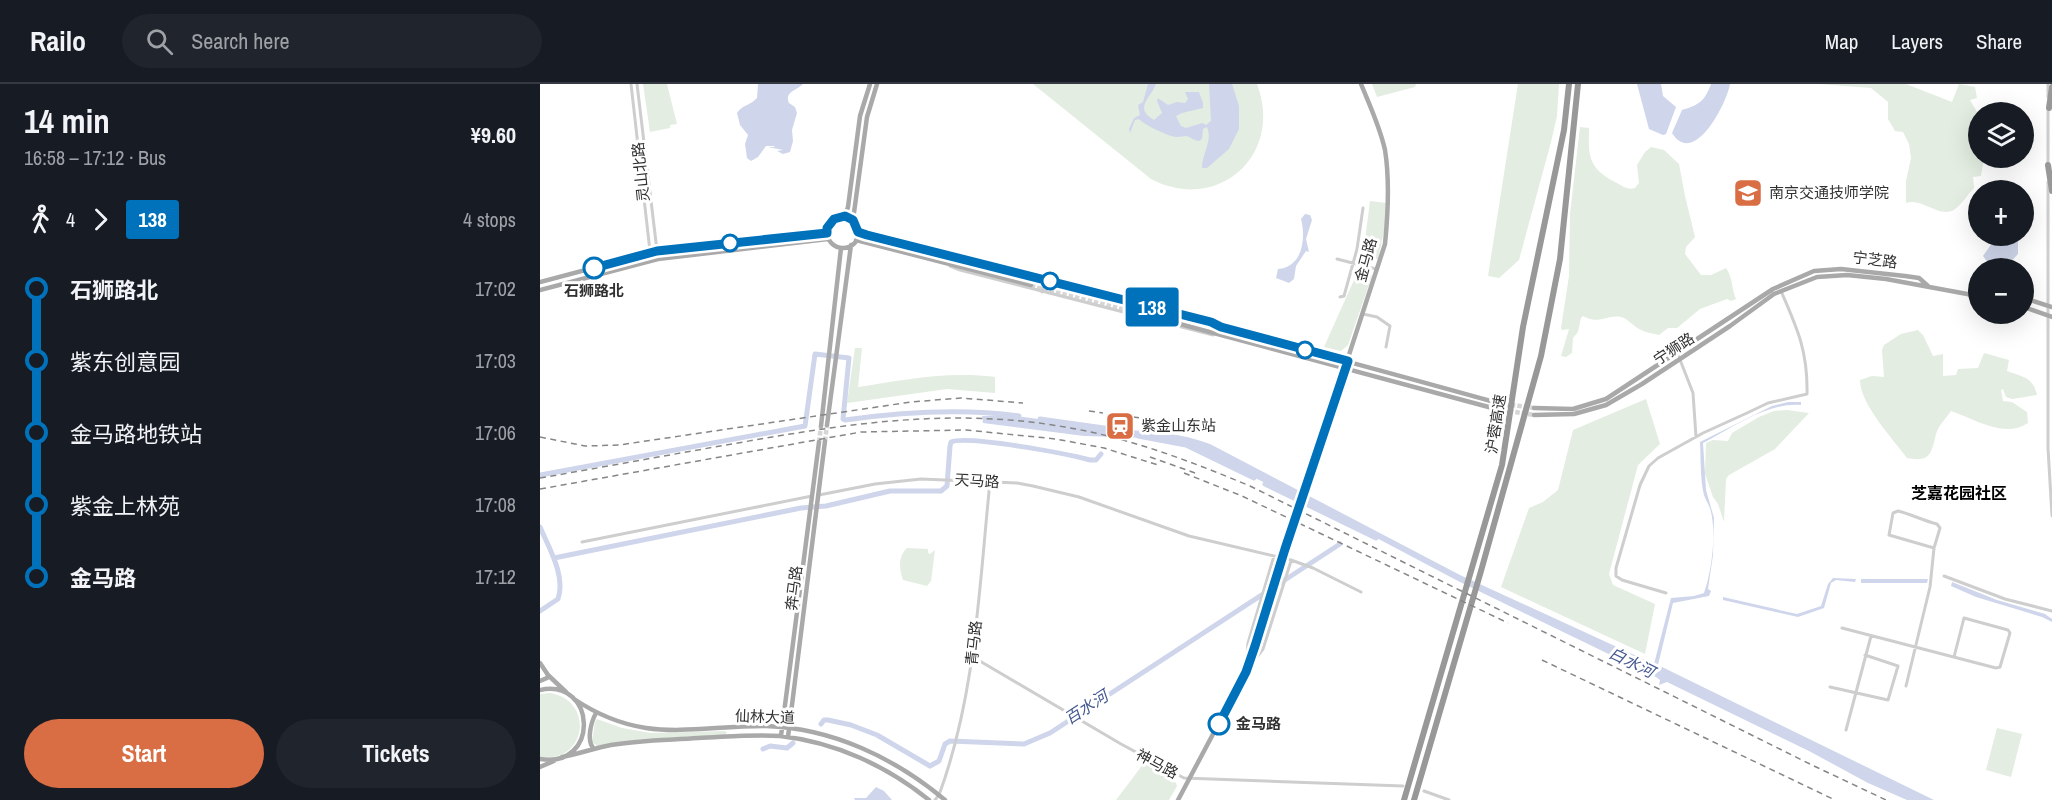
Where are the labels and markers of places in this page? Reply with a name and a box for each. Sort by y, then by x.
school or university icon: 南京交通技师学院 [1732,177,1764,209]
place label: 南京交通技师学院 [1769,182,1889,203]
unlabelled marker [721,234,739,252]
marker: 石狮路北 [583,257,605,279]
unlabelled marker [1041,272,1059,290]
place label: 石狮路北 [564,280,624,301]
unlabelled marker [1296,341,1314,359]
station icon: 紫金山东站 [1104,410,1136,442]
place label: 紫金山东站 [1141,415,1216,436]
marker: 金马路 [1208,713,1230,735]
place label: 金马路 [1236,713,1281,734]

